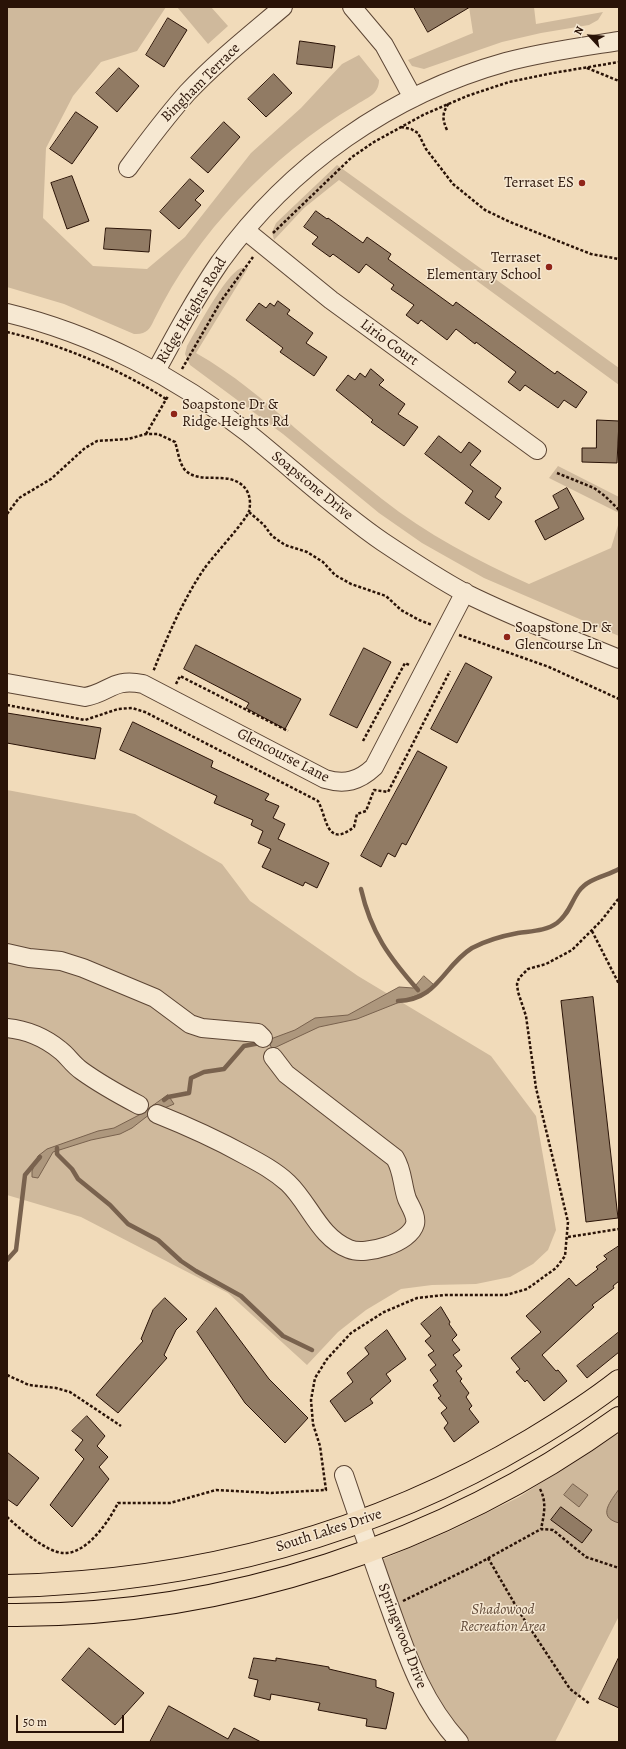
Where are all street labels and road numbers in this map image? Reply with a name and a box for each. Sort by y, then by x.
street label: Bingham Terrace [158,40,244,126]
street label: Ridge Heights Road [153,254,231,368]
street label: Lirio Court [356,316,422,370]
street label: Soapstone Drive [267,448,357,524]
street label: Glencourse Lane [234,725,332,787]
street label: South Lakes Drive [274,1505,384,1557]
street label: Springwood Drive [374,1581,430,1691]

